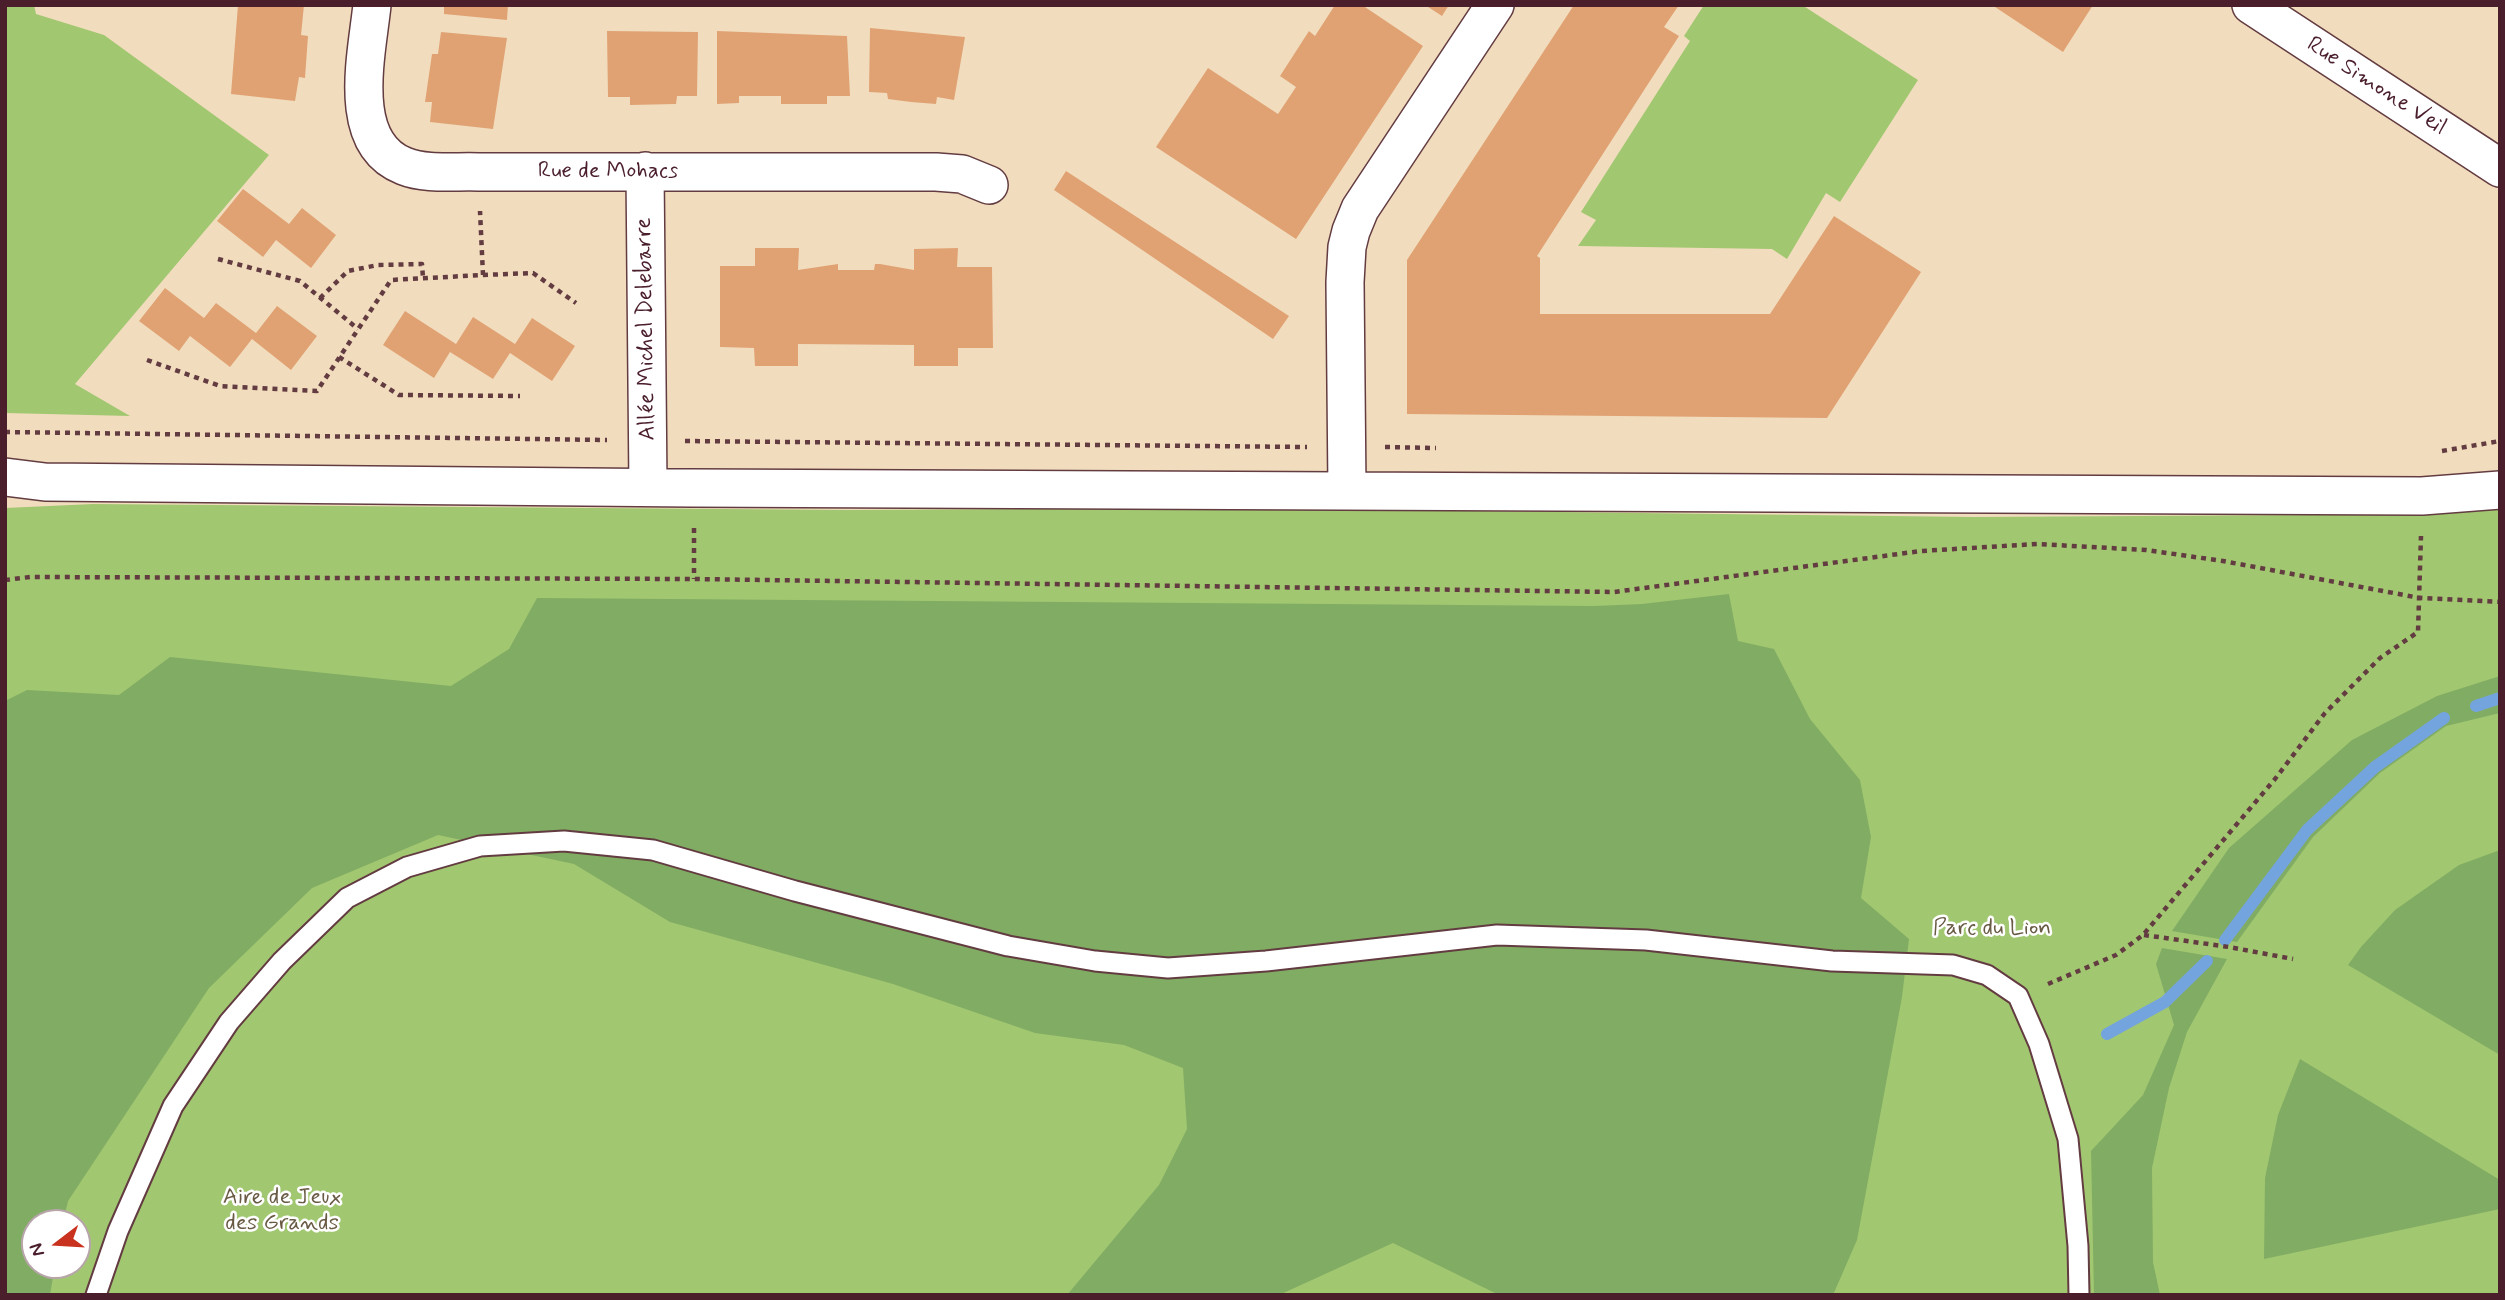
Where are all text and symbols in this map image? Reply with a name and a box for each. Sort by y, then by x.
street label: Rue Simone Veil [2301,32,2451,142]
street label: Rue de Mohacs [538,158,678,186]
street label: Allée Michel Delebarre [631,217,663,441]
park label: Parc du Lion [1933,915,2051,943]
park label: Aire de Jeux des Grands [223,1184,341,1238]
north arrow [21,1209,91,1279]
text: N [24,1240,51,1259]

